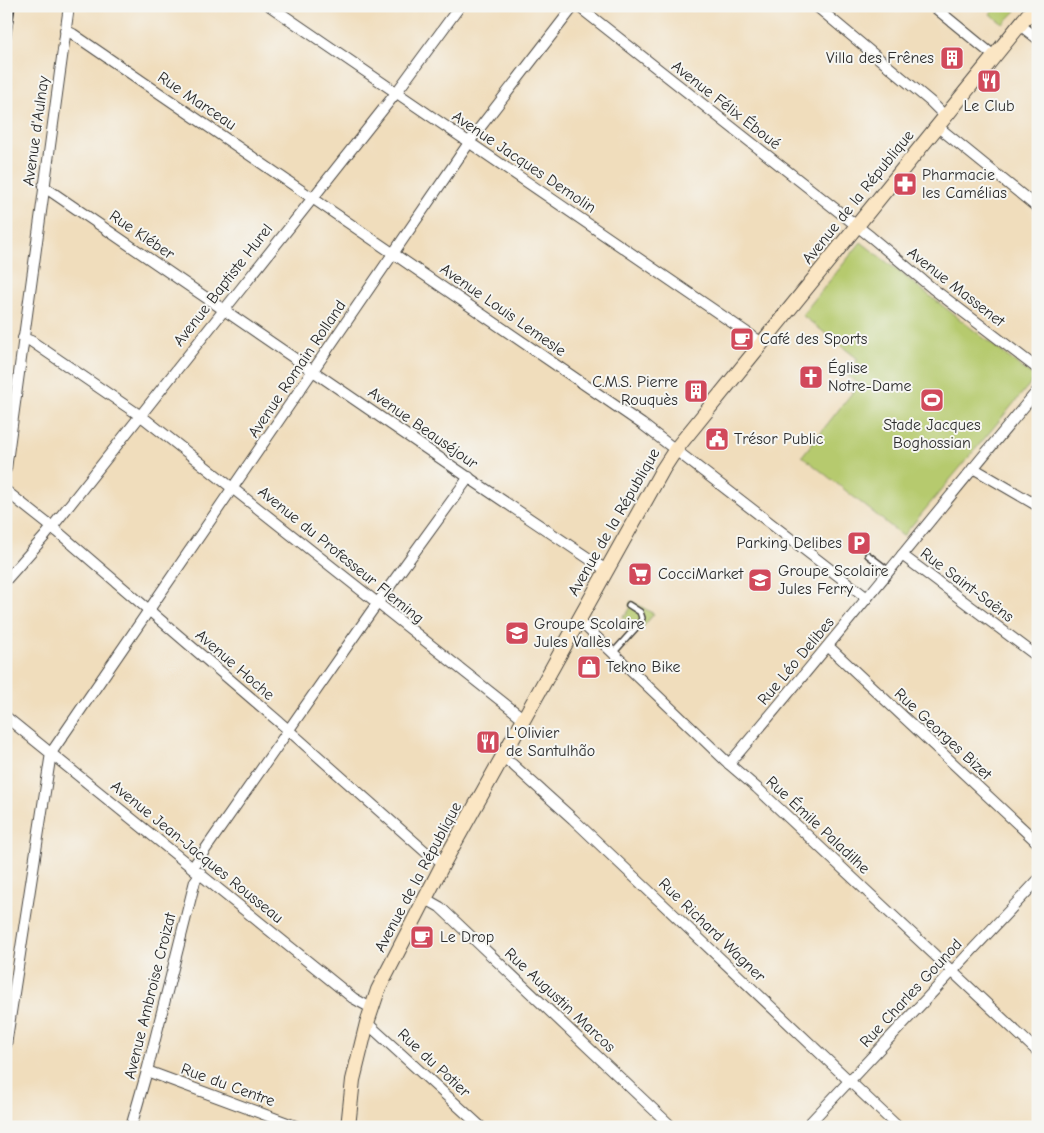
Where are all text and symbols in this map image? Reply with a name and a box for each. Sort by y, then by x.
building icon: Villa des Frênes [939,45,965,71]
place label: Villa des Frênes [826,49,934,67]
street label: Avenue Félix Éboué [668,56,785,153]
street label: Rue Marceau [154,68,240,134]
restaurant icon: Le Club [976,68,1002,94]
street label: Avenue d'Aulnay [19,74,53,187]
place label: Le Club [963,97,1015,115]
street label: Avenue Jacques Demolin [449,107,599,217]
street label: Avenue de la République [798,126,918,268]
place label: Pharmacie les Camélias [922,166,1007,202]
pharmacy icon: Pharmacie les Camélias [892,171,918,197]
street label: Rue Kléber [106,207,178,264]
street label: Avenue Baptiste Hurel [170,220,276,350]
street label: Avenue Massenet [904,243,1009,331]
street label: Avenue Louis Lemesle [437,260,569,360]
street label: Avenue Romain Rolland [244,297,350,441]
cafe icon: Café des Sports [729,326,755,352]
place label: Café des Sports [760,330,868,348]
place label: Église Notre-Dame [828,358,912,395]
church icon: Église Notre-Dame [798,364,824,390]
place label: C.M.S. Pierre Rouquès [592,373,678,409]
building icon: C.M.S. Pierre Rouquès [683,378,709,404]
street label: Avenue Beauséjour [365,383,482,473]
sports icon: Stade Jacques Boghossian [919,387,945,413]
place label: Stade Jacques Boghossian [883,416,981,452]
public building icon: Trésor Public [704,426,730,452]
place label: Trésor Public [734,430,824,448]
street label: Avenue de la République [564,445,664,599]
street label: Avenue du Professeur Fleming [255,483,427,627]
parking icon: Parking Delibes [846,530,872,556]
place label: Parking Delibes [737,534,842,552]
street label: Rue Saint-Saëns [917,544,1018,626]
supermarket icon: CocciMarket [627,561,653,587]
place label: Groupe Scolaire Jules Ferry [778,562,889,598]
place label: CocciMarket [658,565,744,583]
school or university icon: Groupe Scolaire Jules Ferry [747,567,773,593]
street label: Rue Léo Delibes [754,613,838,709]
place label: Groupe Scolaire Jules Vallès [534,615,645,651]
school or university icon: Groupe Scolaire Jules Vallès [504,620,530,646]
street label: Avenue Hoche [192,626,278,704]
shop icon: Tekno Bike [576,654,602,680]
place label: Tekno Bike [606,658,680,676]
street label: Rue Georges Bizet [891,684,996,784]
place label: L'Olivier de Santulhão [506,724,595,760]
restaurant icon: L'Olivier de Santulhão [475,729,501,755]
street label: Rue Émile Paladilhe [763,772,874,878]
street label: Avenue Jean-Jacques Rousseau [107,777,287,927]
street label: Avenue de la République [371,799,465,955]
street label: Rue Richard Wagner [655,874,770,986]
street label: Avenue Ambroise Croizat [121,911,179,1081]
cafe icon: Le Drop [409,924,435,950]
place label: Le Drop [440,928,494,946]
street label: Rue Charles Gounod [856,935,966,1051]
street label: Rue Augustin Marcos [501,944,619,1056]
street label: Rue du Potier [394,1025,474,1101]
street label: Rue du Centre [179,1060,277,1110]

